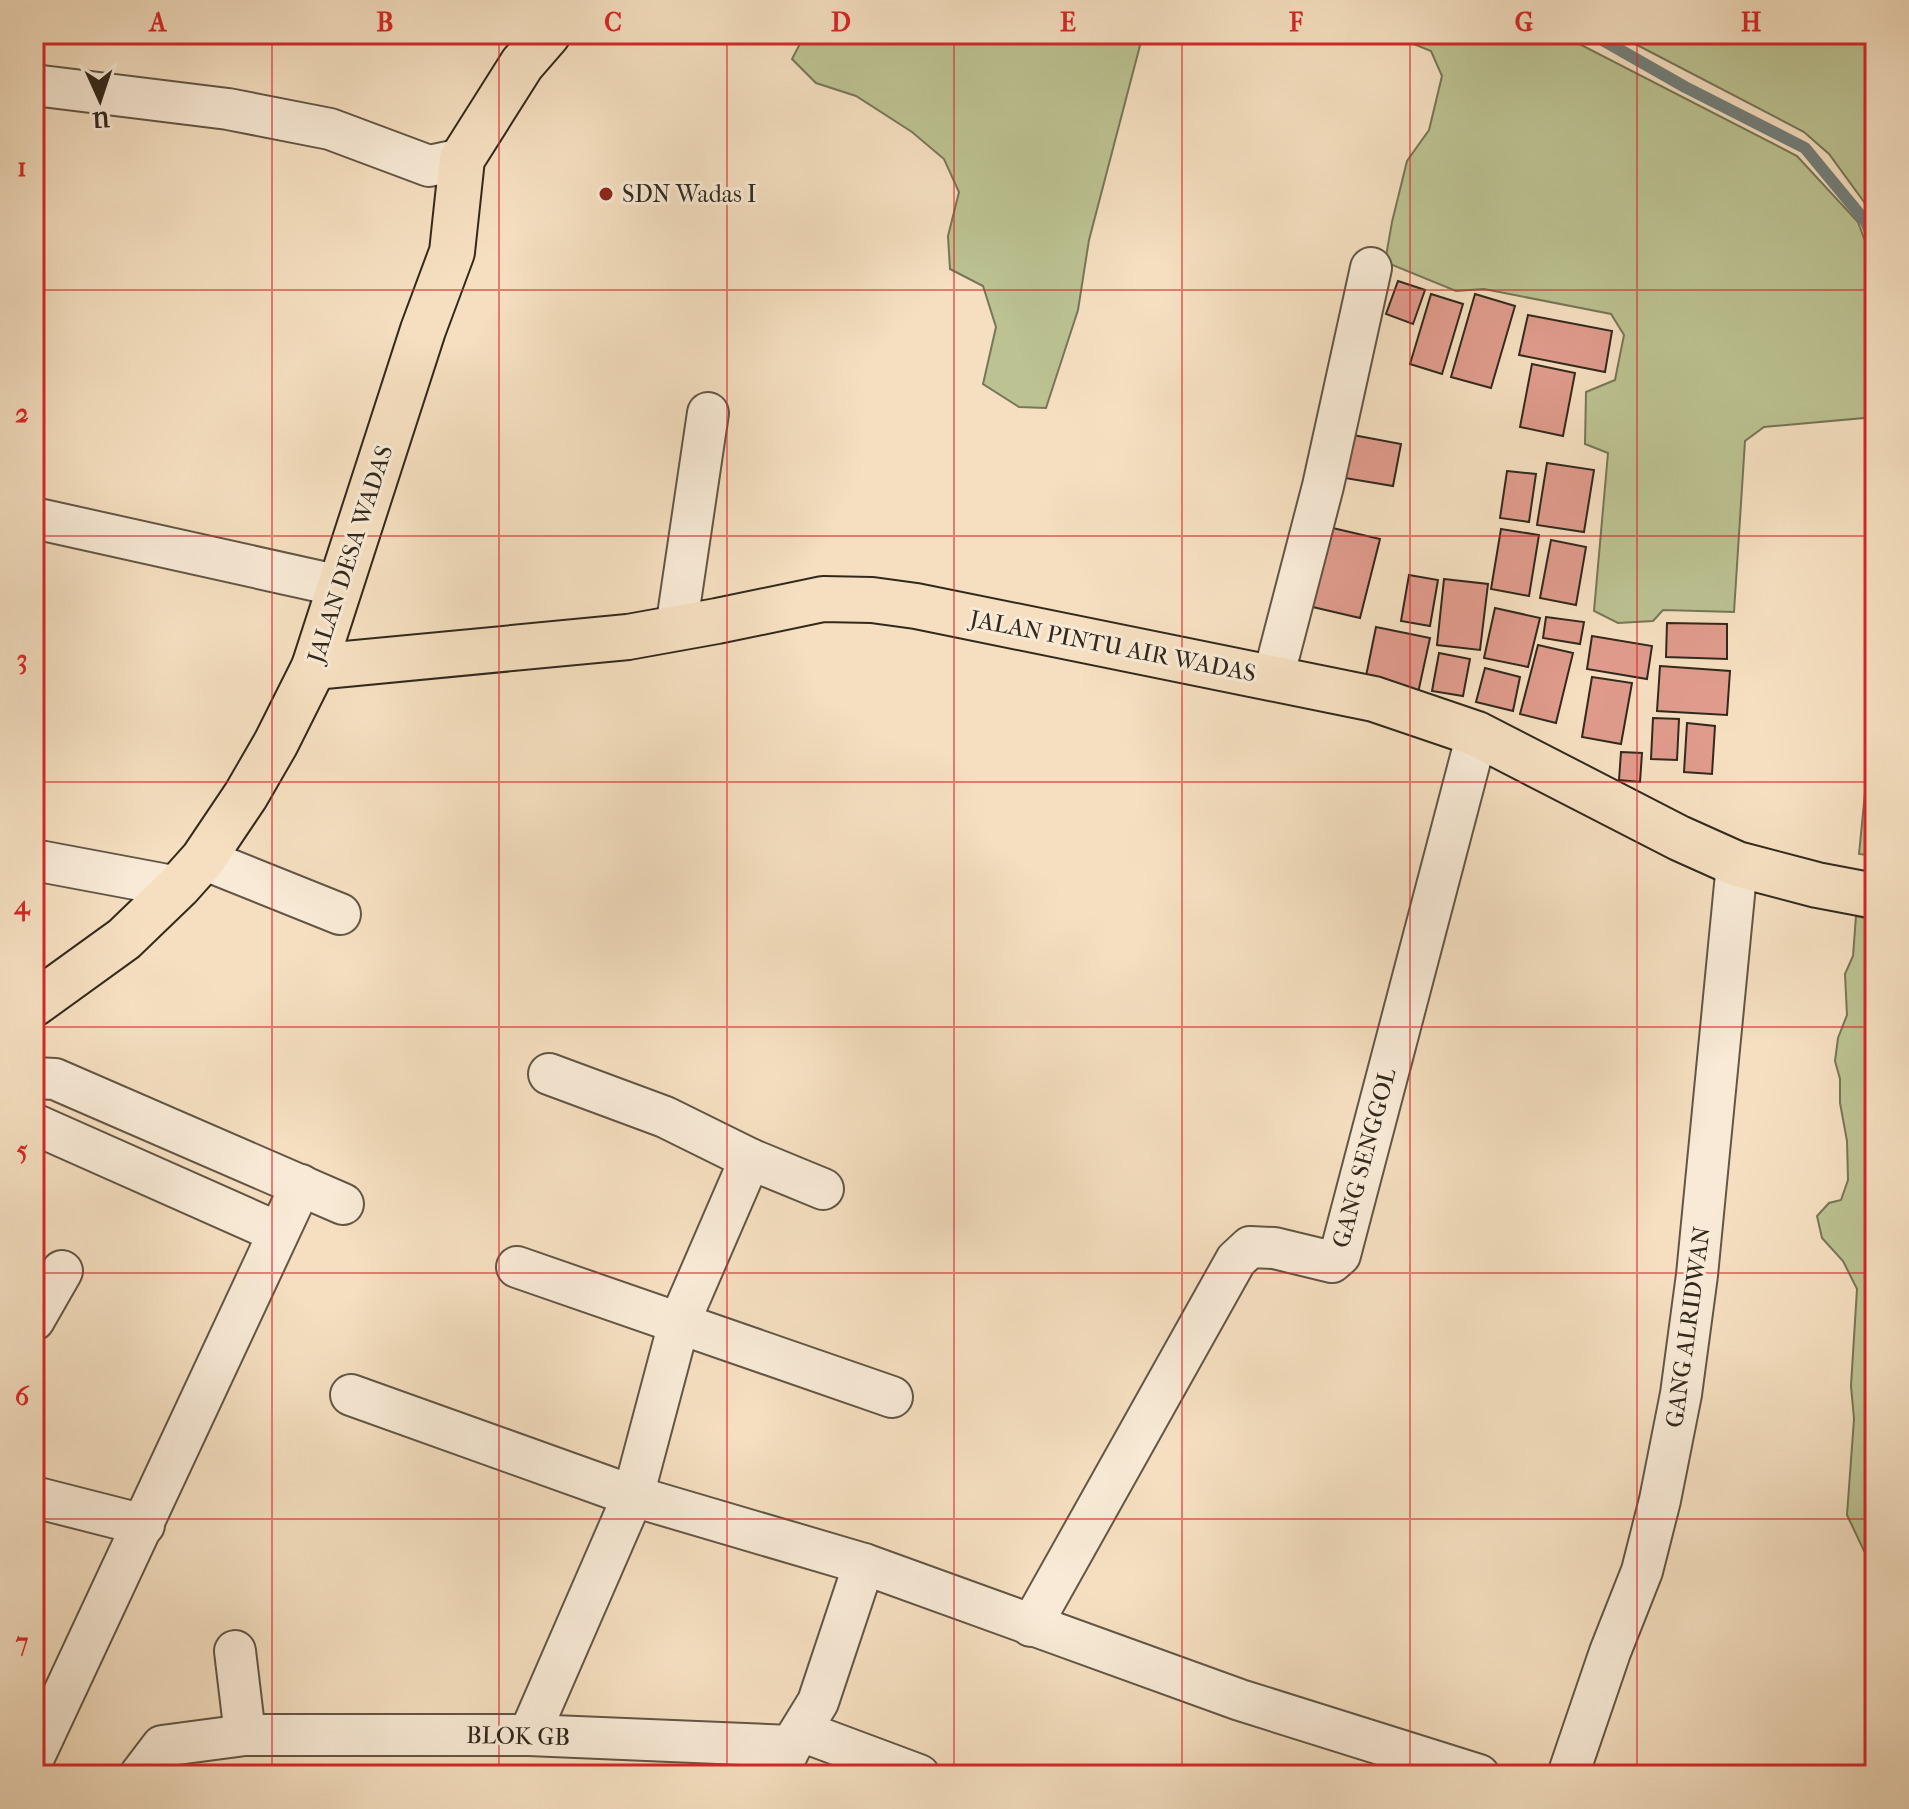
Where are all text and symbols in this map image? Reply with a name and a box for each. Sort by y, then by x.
text: A [148,7,168,38]
text: B [377,7,394,38]
text: C [604,7,622,38]
text: D [831,7,851,38]
text: E [1060,7,1076,38]
text: F [1288,7,1303,38]
text: G [1515,7,1533,38]
text: H [1741,7,1762,38]
north arrow [60,60,140,140]
text: U [91,105,111,132]
text: 1 [17,152,27,183]
place label: SDN Wadas I [622,180,756,208]
marker: SDN Wadas I [597,185,615,203]
text: 2 [15,398,29,429]
street label: JALAN DESA WADAS [301,442,398,668]
street label: JALAN PINTU AIR WADAS [966,604,1258,687]
text: 3 [17,644,27,675]
text: 4 [13,890,31,922]
street label: GANG SENGGOL [1327,1065,1402,1251]
text: 5 [16,1135,28,1166]
street label: GANG ALRIDWAN [1660,1225,1716,1429]
text: 6 [15,1381,30,1412]
text: 7 [15,1627,29,1658]
street label: BLOK GB [466,1721,570,1751]

